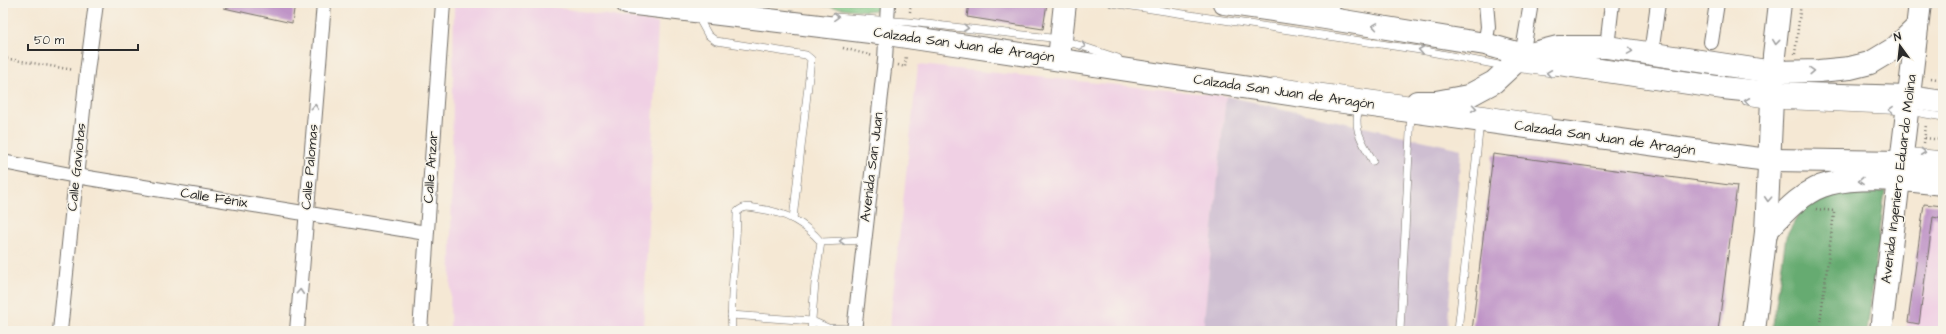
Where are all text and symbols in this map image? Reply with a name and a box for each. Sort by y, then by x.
one-way arrow [833,13,839,22]
street label: Calzada San Juan de Aragón [872,22,1056,68]
one-way arrow [1372,22,1379,31]
one-way arrow [963,23,969,32]
scale bar [28,26,138,52]
north arrow [1880,26,1920,66]
text: N [1892,29,1903,45]
text: 50 m [34,32,65,49]
one-way arrow [1771,39,1780,45]
one-way arrow [1080,41,1087,50]
one-way arrow [1418,46,1424,55]
one-way arrow [1627,46,1633,55]
one-way arrow [1809,67,1815,75]
street label: Calzada San Juan de Aragón [1192,69,1376,115]
one-way arrow [1546,69,1552,78]
street label: Avenida Ingeniero Eduardo Molina [1876,73,1922,285]
one-way arrow [1744,97,1750,106]
one-way arrow [1471,103,1477,112]
one-way arrow [310,104,319,110]
one-way arrow [1888,106,1894,114]
street label: Avenida San Juan [855,111,889,223]
street label: Calzada San Juan de Aragón [1513,115,1697,161]
street label: Calle Gaviotas [62,122,92,212]
street label: Calle Palomas [296,123,324,211]
street label: Calle Anzar [419,130,444,204]
one-way arrow [1920,148,1926,157]
one-way arrow [1858,177,1864,185]
street label: Calle Fénix [179,183,249,213]
one-way arrow [1763,196,1772,202]
one-way arrow [839,237,845,245]
one-way arrow [295,289,304,295]

